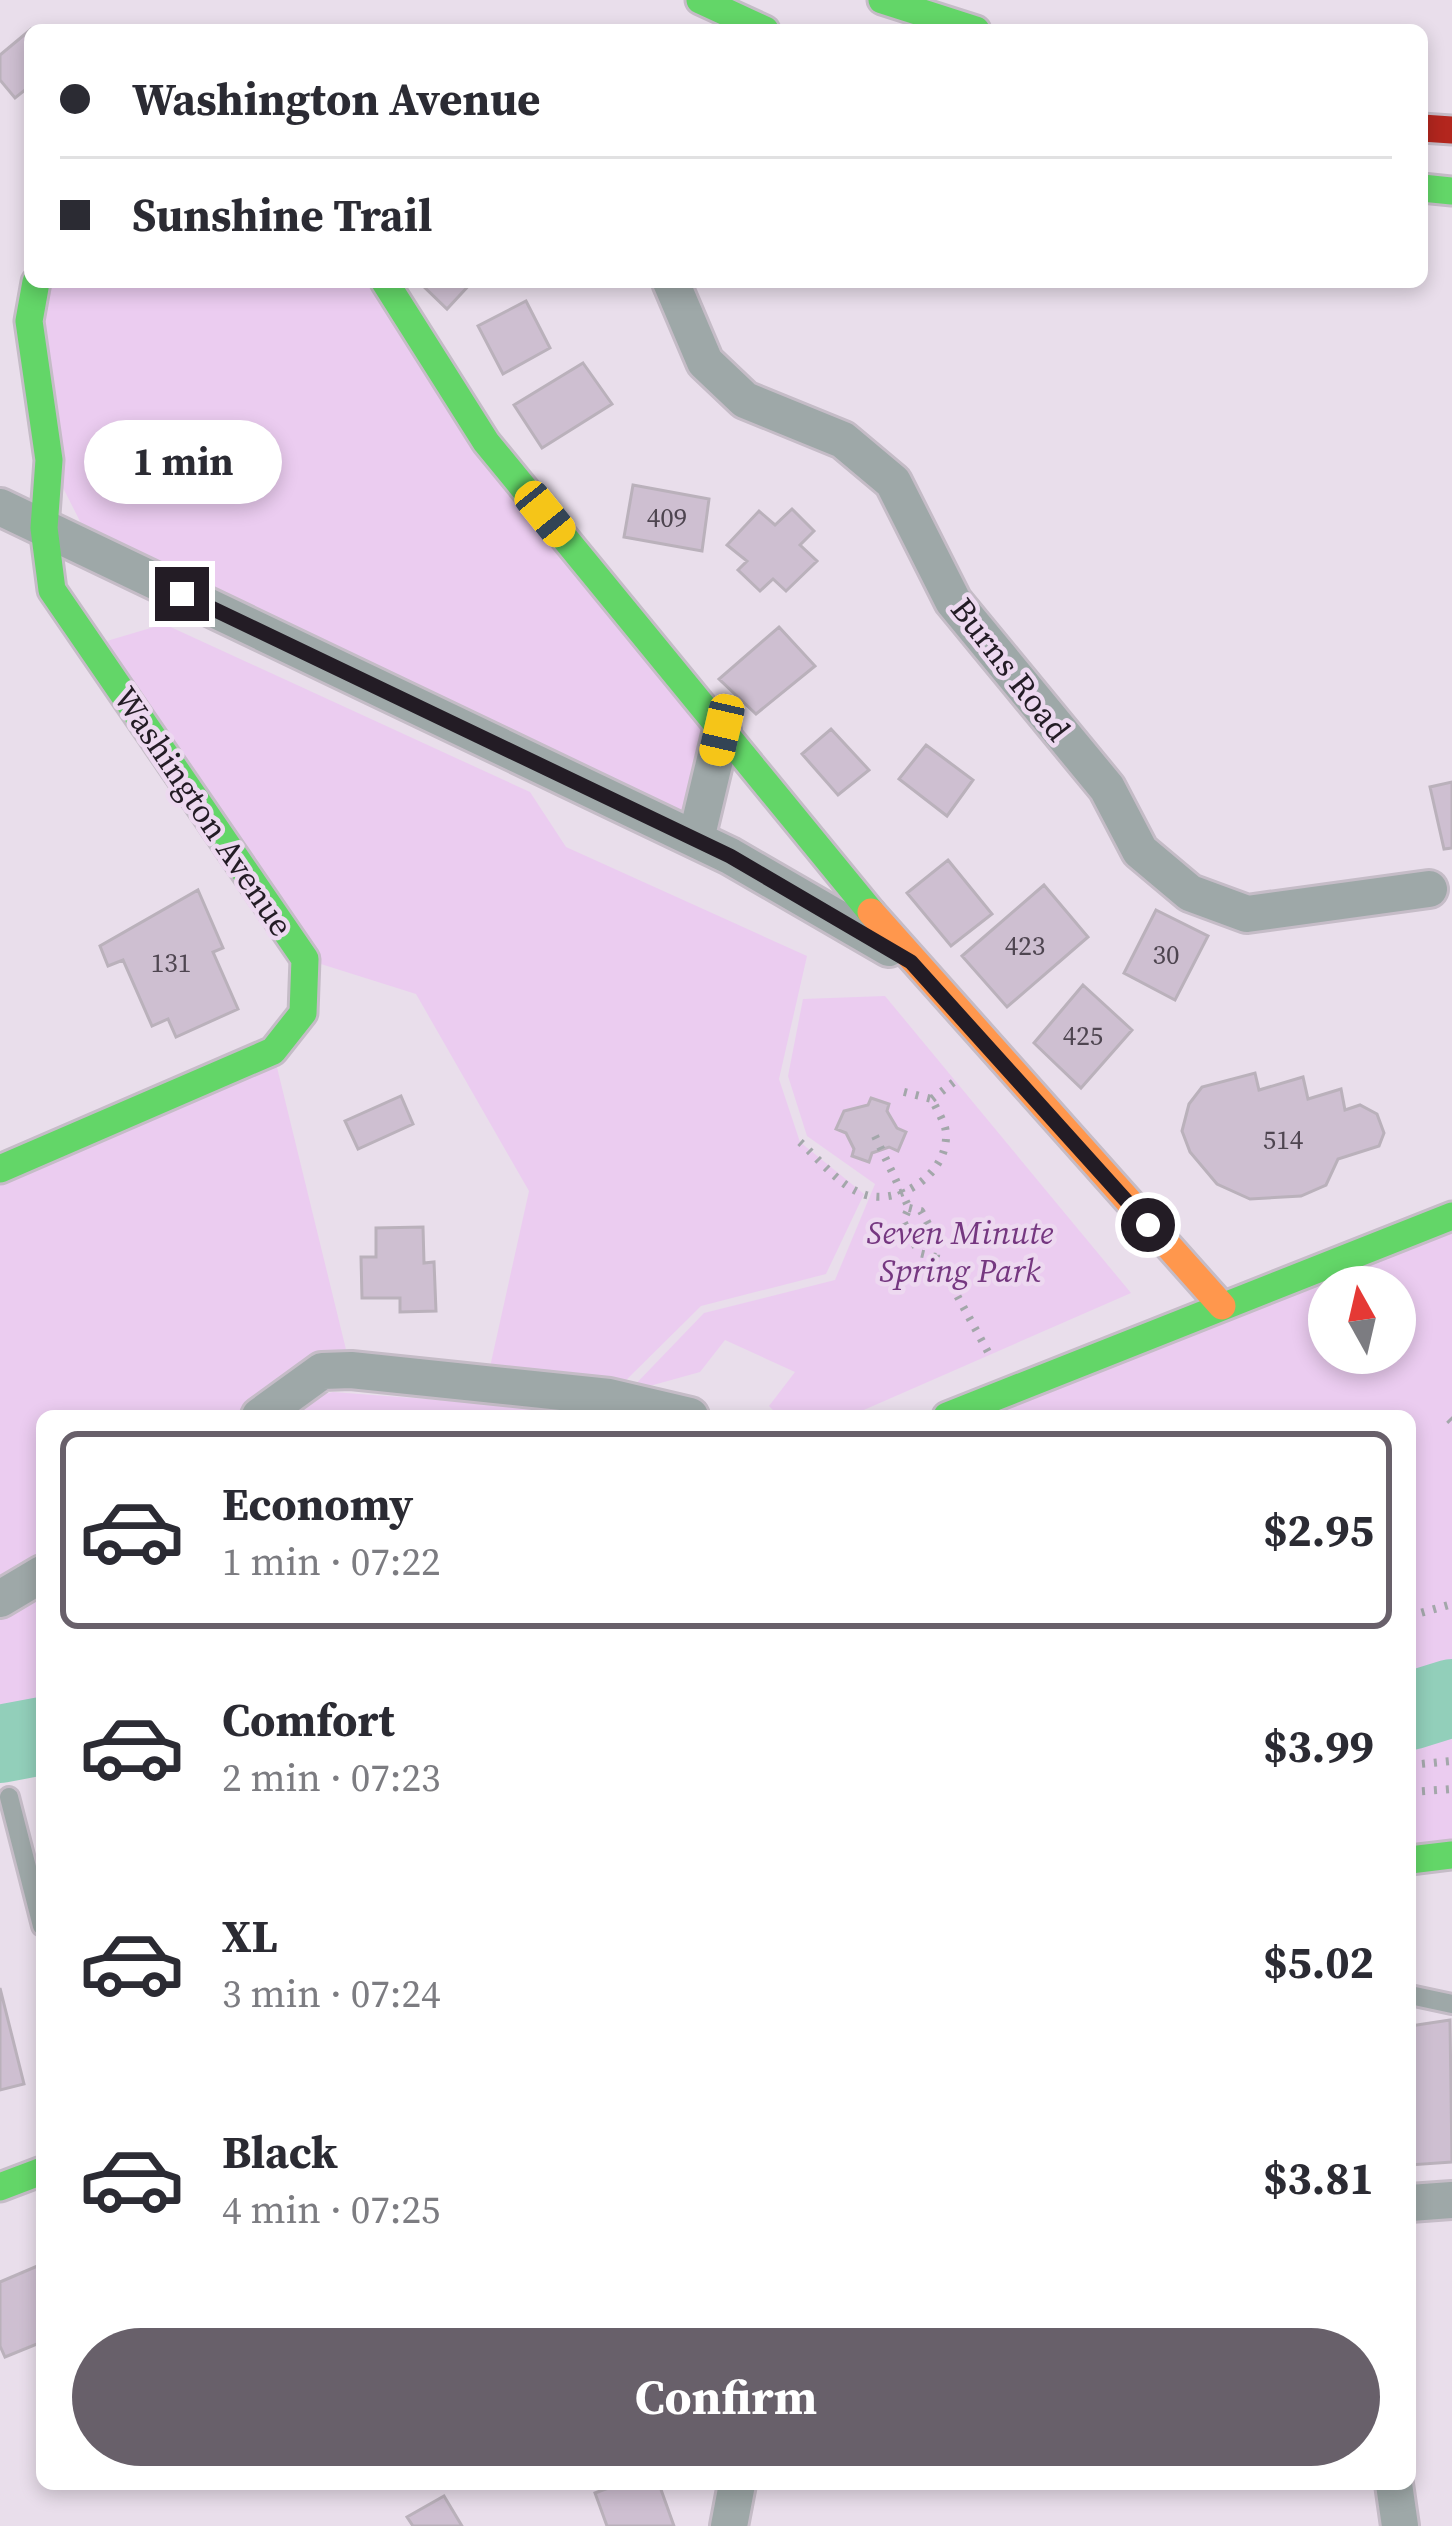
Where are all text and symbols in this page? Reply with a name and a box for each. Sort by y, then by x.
text: Washington Avenue [132,68,541,130]
text: Sunshine Trail [132,184,433,246]
callout: 1 min [83,420,281,504]
text: 1 min [132,435,234,488]
car [508,475,582,553]
house number: 409 [647,499,687,536]
route end [155,567,209,621]
street label: Burns Road [941,588,1081,750]
street label: Washington Avenue [103,678,304,945]
car [696,691,748,769]
house number: 423 [1005,927,1045,964]
house number: 30 [1153,936,1180,973]
house number: 131 [151,944,191,981]
house number: 425 [1063,1017,1103,1054]
house number: 514 [1263,1121,1304,1158]
route start [1121,1198,1175,1252]
park label: Seven Minute Spring Park [867,1210,1054,1293]
north arrow [1308,1266,1416,1374]
map controls [1308,1266,1416,1374]
text: Economy [222,1473,413,1535]
icon: car [78,1476,186,1584]
text: $2.95 [1263,1499,1374,1561]
text: 1 min · 07:22 [222,1535,441,1588]
text: Comfort [222,1689,395,1751]
icon: car [78,1692,186,1800]
text: $3.99 [1263,1715,1374,1777]
text: 2 min · 07:23 [222,1751,441,1804]
text: XL [222,1905,278,1967]
icon: car [78,1908,186,2016]
text: $5.02 [1263,1931,1374,1993]
text: 3 min · 07:24 [222,1967,441,2020]
text: Black [222,2121,338,2183]
icon: car [78,2124,186,2232]
text: $3.81 [1263,2147,1374,2209]
text: 4 min · 07:25 [222,2183,441,2236]
button: Confirm [72,2328,1380,2466]

